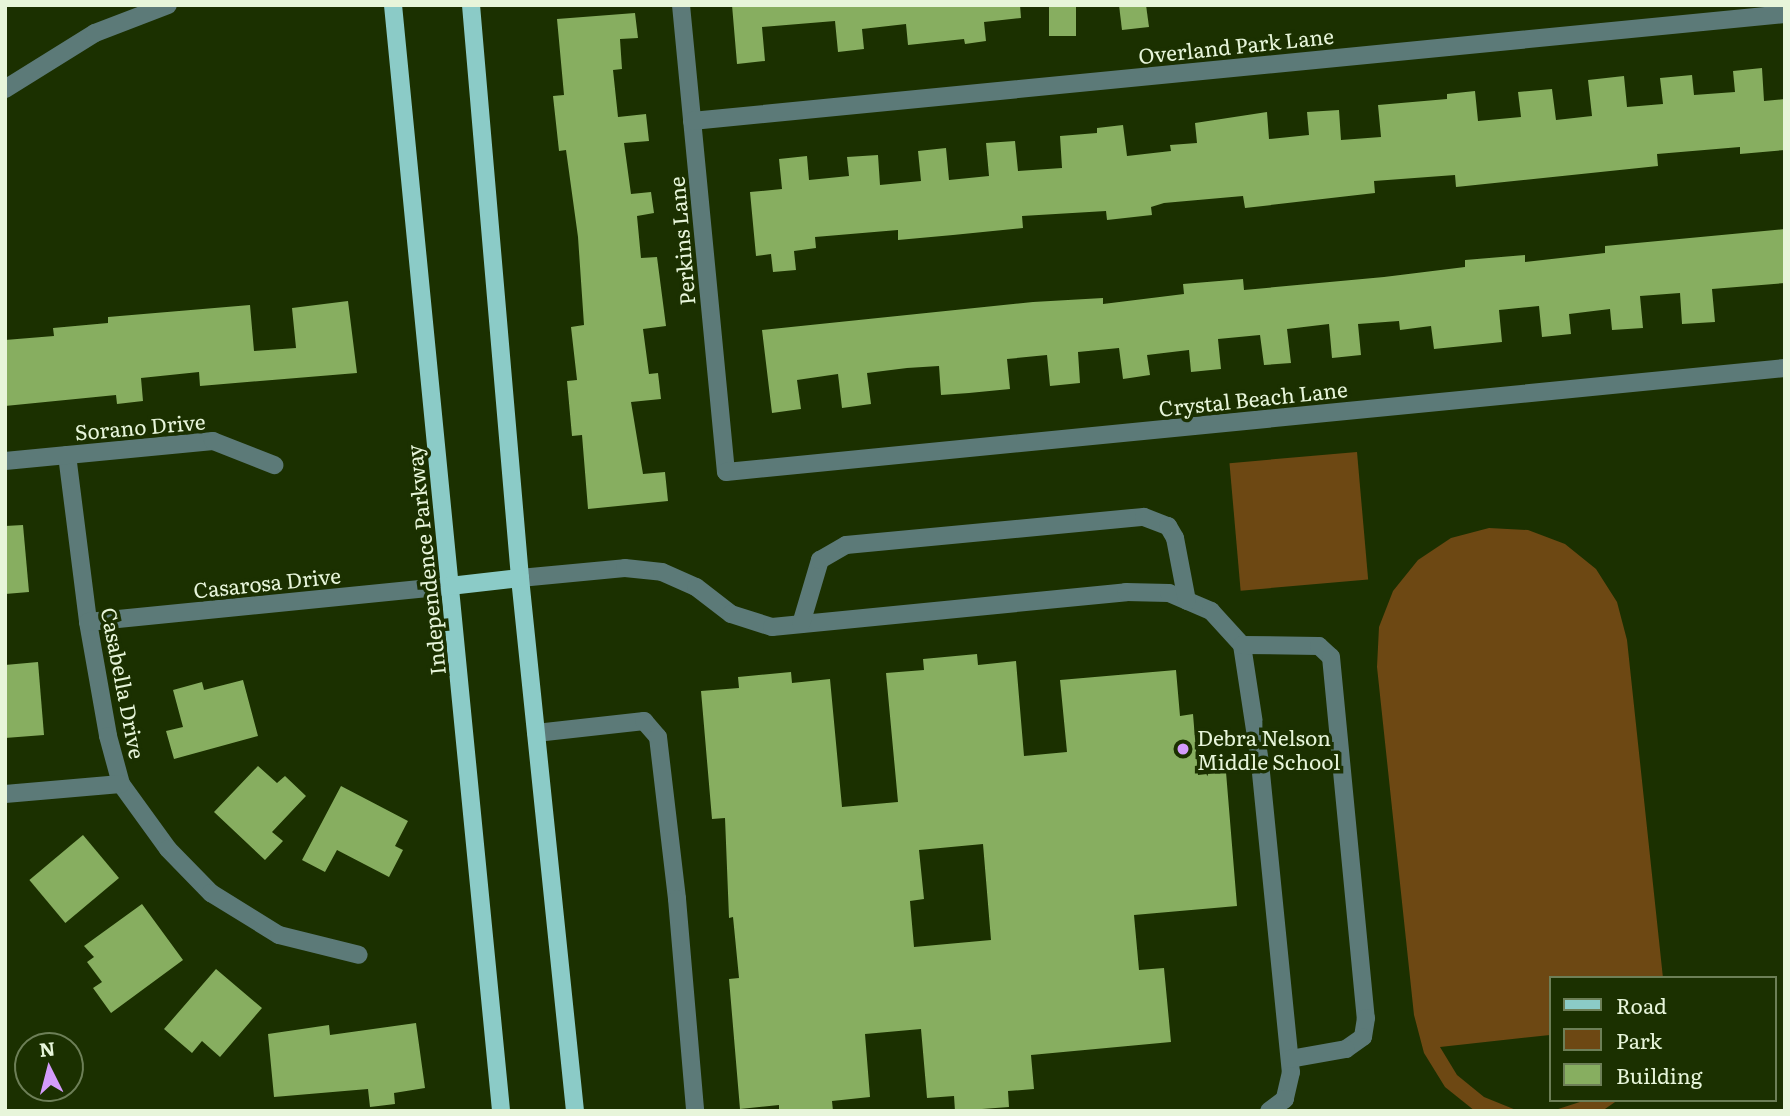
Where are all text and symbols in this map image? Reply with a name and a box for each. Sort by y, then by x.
street label: Overland Park Lane [1137,22,1335,68]
street label: Perkins Lane [663,176,699,306]
street label: Crystal Beach Lane [1157,376,1349,420]
street label: Sorano Drive [74,408,206,444]
street label: Independence Parkway [400,444,450,676]
street label: Casarosa Drive [192,562,342,602]
street label: Casabella Drive [97,605,151,761]
place label: Debra Nelson Middle School [1197,724,1340,774]
marker: Debra Nelson Middle School [1175,741,1191,757]
legend [1548,976,1776,1102]
text: Road [1616,989,1667,1020]
text: Park [1616,1024,1662,1055]
north arrow [14,1032,84,1102]
text: N [38,1033,56,1063]
text: Building [1616,1059,1702,1090]

